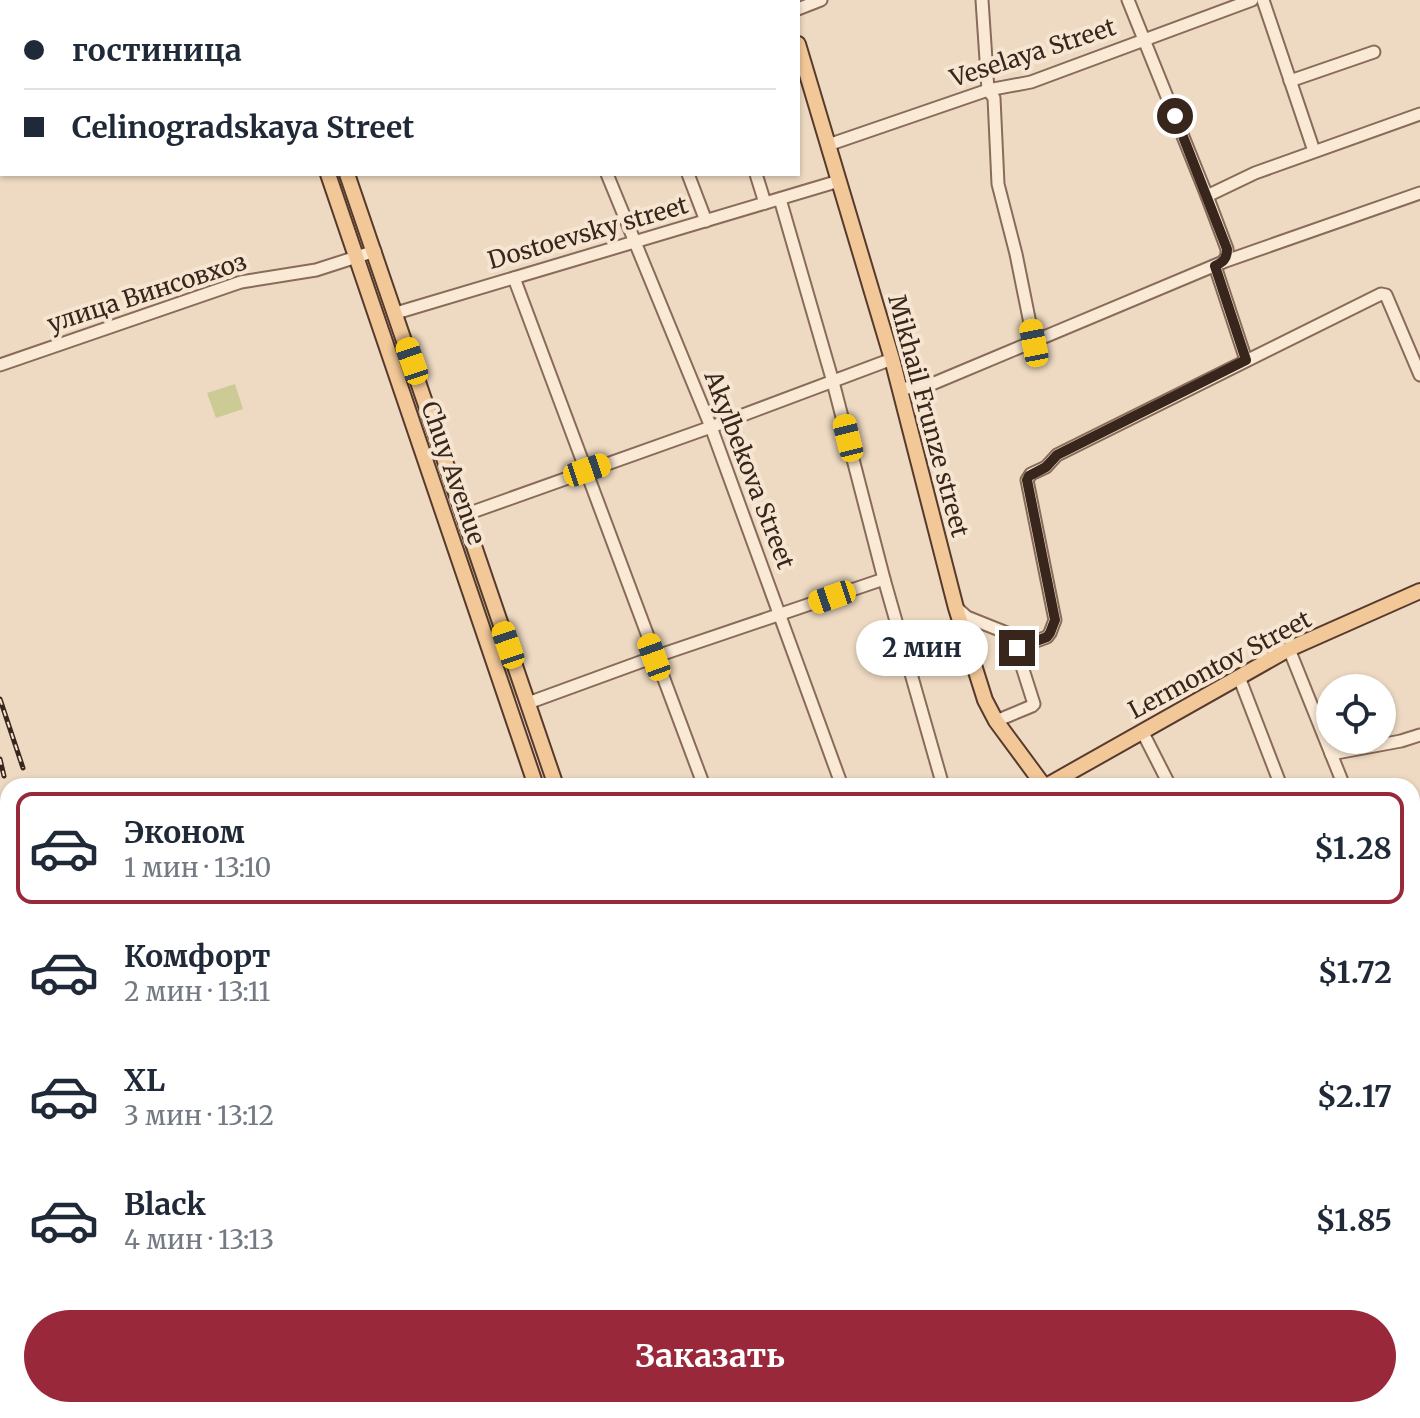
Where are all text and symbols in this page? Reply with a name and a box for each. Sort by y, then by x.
street label: Veselaya Street [945,11,1120,94]
text: гостиница [72,31,242,69]
route start [1157,98,1193,134]
text: Celinogradskaya Street [72,108,414,146]
street label: Dostoevsky street [484,189,692,276]
street label: улица Винсовхоз [43,246,250,339]
street label: Mikhail Frunze street [881,291,976,541]
car [1018,317,1050,369]
car [393,334,431,388]
street label: Akylbekova Street [697,365,802,574]
street label: Chuy Avenue [414,397,492,549]
car [831,412,865,464]
car [560,451,614,489]
car [805,578,859,616]
street label: Lermontov Street [1123,603,1317,726]
car [489,618,527,672]
callout: 2 мин [857,620,989,676]
car [635,630,673,684]
route end [999,630,1035,666]
text: 2 мин [882,631,962,664]
map controls [1316,674,1396,754]
button: locate [1316,674,1396,754]
icon: car [28,812,100,884]
text: Эконом [124,813,245,851]
text: $1.28 [1314,829,1392,867]
text: 1 мин · 13:10 [124,851,271,884]
icon: car [28,936,100,1008]
text: Комфорт [124,937,271,975]
text: $1.72 [1318,953,1392,991]
text: 2 мин · 13:11 [124,975,270,1008]
icon: car [28,1060,100,1132]
text: XL [124,1061,165,1099]
text: $2.17 [1317,1077,1392,1115]
text: 3 мин · 13:12 [124,1099,274,1132]
icon: car [28,1184,100,1256]
text: Black [124,1185,206,1223]
text: $1.85 [1316,1201,1392,1239]
text: 4 мин · 13:13 [124,1223,274,1256]
button: Заказать [24,1310,1396,1402]

